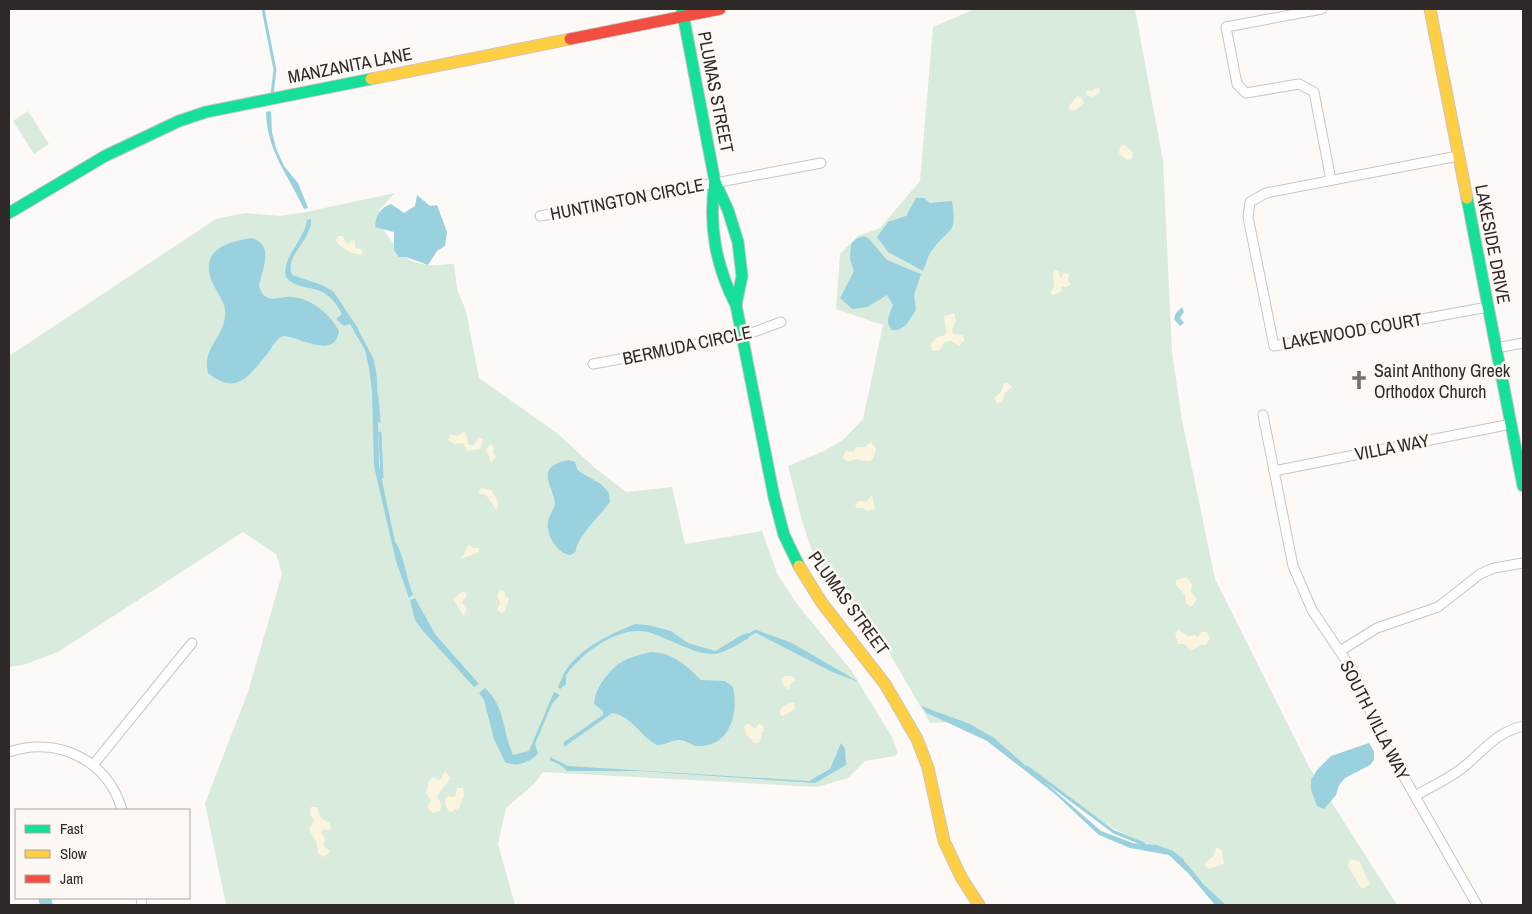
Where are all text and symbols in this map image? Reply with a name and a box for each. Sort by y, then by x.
street label: PLUMAS STREET [692,29,740,155]
street label: MANZANITA LANE [286,41,414,89]
street label: HUNTINGTON CIRCLE [548,172,706,226]
street label: LAKESIDE DRIVE [1469,182,1517,306]
street label: LAKEWOOD COURT [1280,306,1424,356]
street label: BERMUDA CIRCLE [620,319,754,371]
place label: Saint Anthony Greek Orthodox Church [1374,358,1511,404]
church icon: Saint Anthony Greek Orthodox Church [1348,369,1370,391]
street label: VILLA WAY [1353,427,1432,466]
street label: PLUMAS STREET [803,546,895,660]
street label: SOUTH VILLA WAY [1334,656,1416,784]
legend [15,809,190,899]
text: Fast [60,818,84,839]
text: Slow [60,843,87,864]
text: Jam [60,868,83,889]

